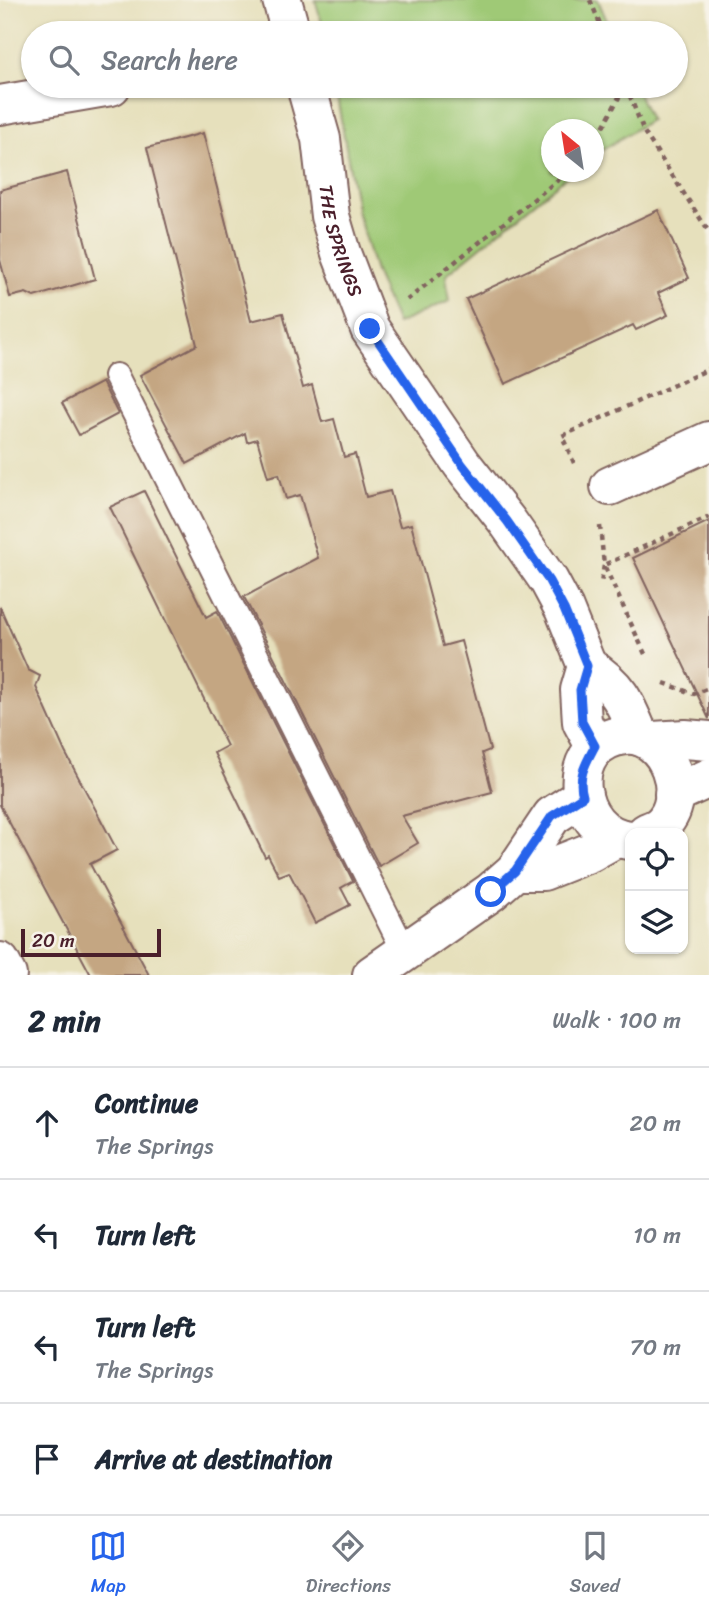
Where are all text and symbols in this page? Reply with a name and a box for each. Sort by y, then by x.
search box [21,21,688,98]
text: Search here [101,37,238,83]
icon: search [45,41,83,79]
north arrow [541,119,604,182]
street label: THE SPRINGS [310,183,373,302]
route end [354,313,385,344]
map controls [625,828,688,954]
button: locate [625,828,688,891]
route start [475,876,506,907]
button: layers [625,891,688,954]
text: 20 m [32,924,75,957]
scale bar [21,926,161,958]
text: 2 min [28,994,101,1048]
text: Walk · 100 m [552,1000,681,1041]
text: Continue [95,1080,198,1126]
text: 20 m [630,1103,681,1144]
icon: ahead [28,1104,66,1142]
text: The Springs [95,1126,213,1167]
text: Turn left [95,1212,195,1258]
text: 10 m [633,1215,681,1256]
icon: left [28,1216,66,1254]
text: Turn left [95,1304,195,1350]
text: 70 m [630,1327,681,1368]
icon: left [28,1328,66,1366]
text: The Springs [95,1350,213,1391]
text: Arrive at destination [95,1436,332,1482]
icon: arrive [28,1440,66,1478]
tab: Map [89,1527,127,1602]
tab: Directions [306,1527,391,1602]
tab: Saved [570,1527,620,1602]

